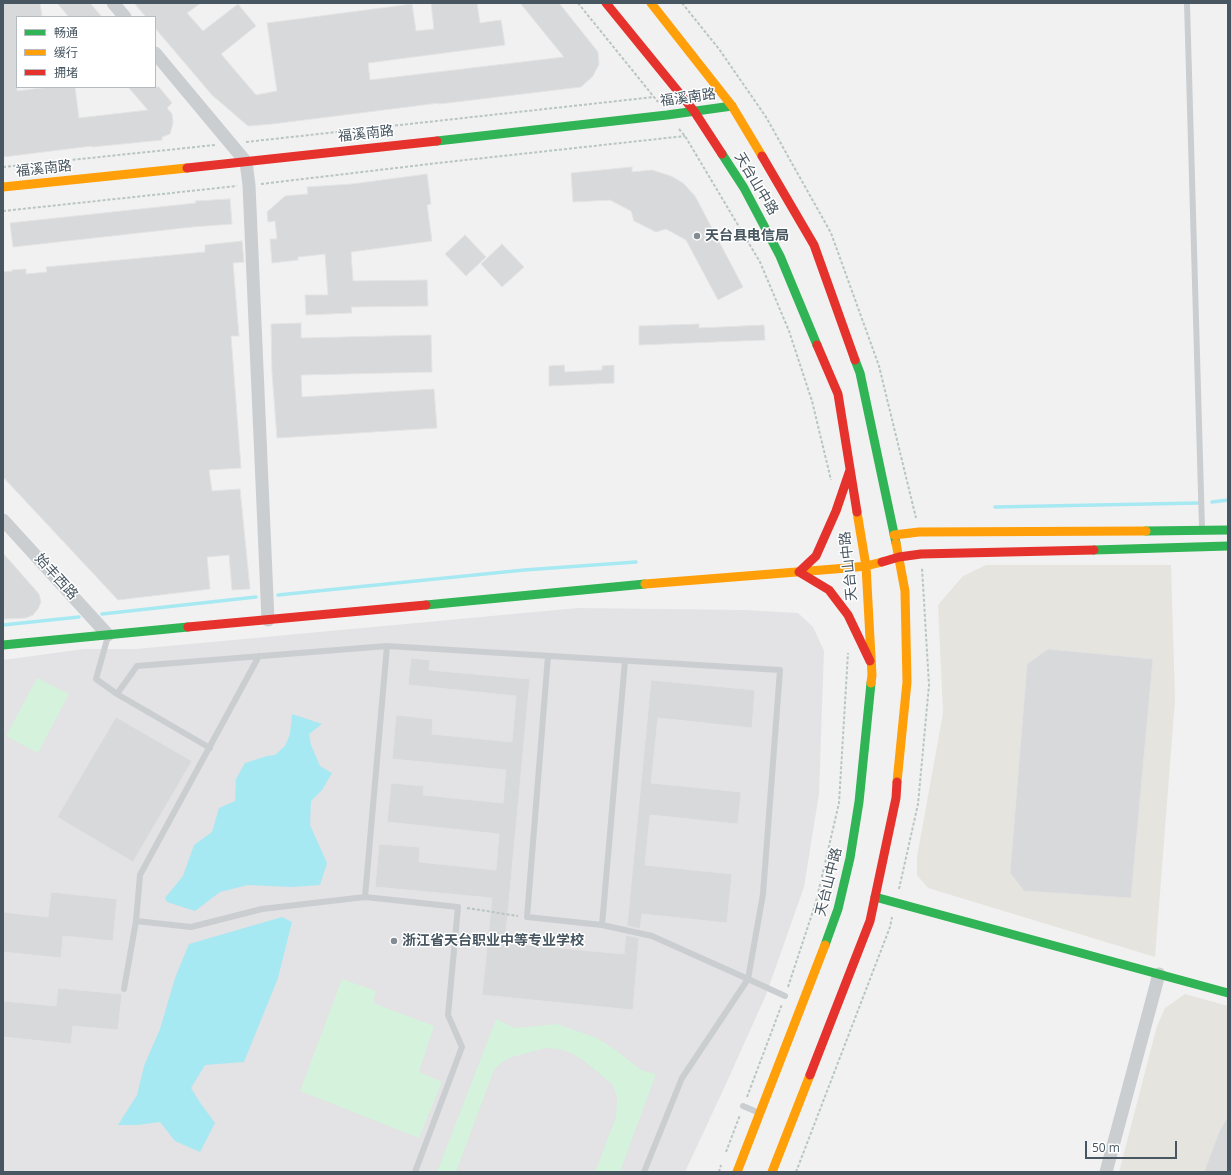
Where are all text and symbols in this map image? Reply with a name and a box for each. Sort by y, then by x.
legend [16,16,156,88]
text: 畅通 [54,24,78,41]
text: 缓行 [54,44,78,61]
text: 拥堵 [54,64,78,81]
street label: 福溪南路 [659,86,717,110]
street label: 福溪南路 [337,123,395,145]
street label: 天台山中路 [731,150,781,218]
street label: 福溪南路 [15,158,73,180]
place label: 天台县电信局 [705,228,789,244]
marker: 天台县电信局 [692,231,702,241]
street label: 天台山中路 [837,530,861,602]
street label: 始丰西路 [31,551,81,603]
street label: 天台山中路 [812,846,846,918]
place label: 浙江省天台职业中等专业学校 [402,933,584,949]
marker: 浙江省天台职业中等专业学校 [389,936,399,946]
scale bar [1087,1133,1179,1159]
text: 50 m [1092,1139,1120,1156]

